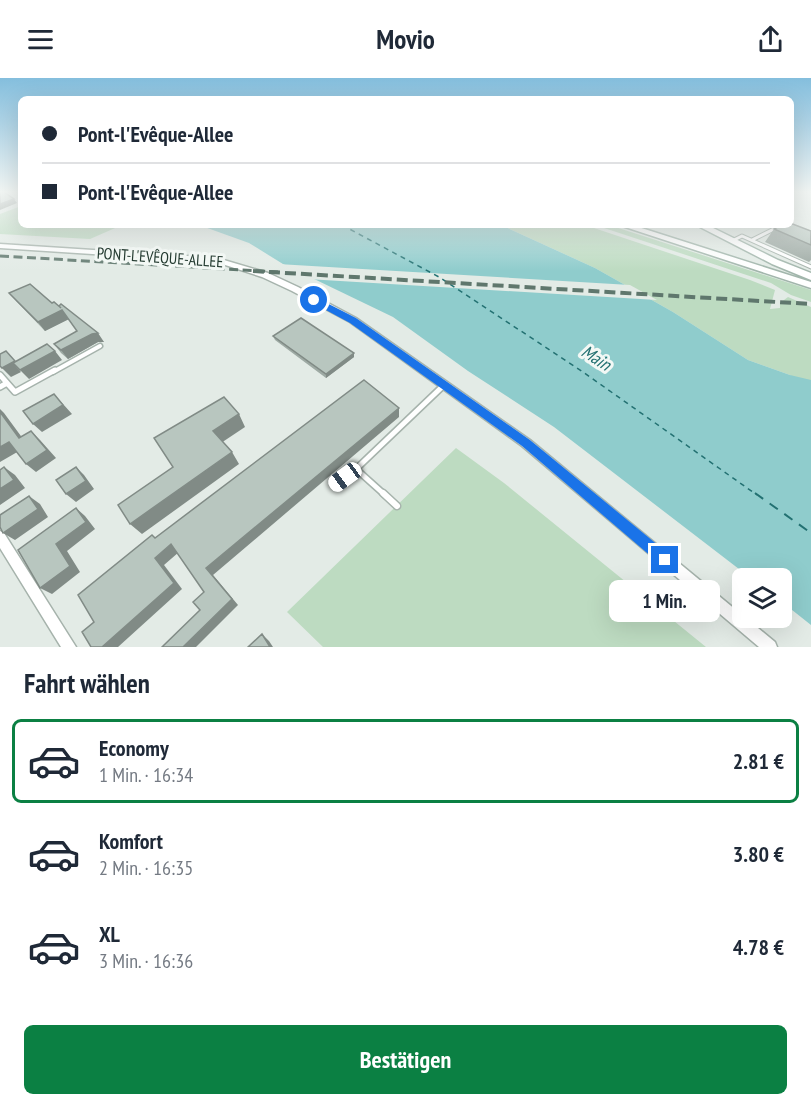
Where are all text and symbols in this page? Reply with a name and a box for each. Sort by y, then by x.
text: Movio [376,22,435,56]
icon: menu [24,23,57,56]
icon: share [754,23,787,56]
text: Pont-l'Evêque-Allee [78,120,234,148]
text: Pont-l'Evêque-Allee [78,178,234,206]
street label: PONT-L'EVÊQUE-ALLEE [96,243,224,271]
route start [300,286,327,313]
water label: Main [577,340,616,376]
car [325,459,365,495]
route end [651,546,678,573]
map controls [732,568,792,628]
button: layers [732,568,792,628]
callout: 1 Min. [610,581,720,623]
text: 1 Min. [642,588,687,614]
text: Fahrt wählen [24,666,150,700]
icon: car [27,734,81,788]
text: Economy [99,734,169,762]
text: 2.81 € [733,747,784,775]
text: 1 Min. · 16:34 [99,762,193,788]
icon: car [27,827,81,881]
text: Komfort [99,827,163,855]
text: 3.80 € [733,840,784,868]
text: 2 Min. · 16:35 [99,855,193,881]
icon: car [27,920,81,974]
text: XL [99,920,120,948]
text: 4.78 € [733,933,784,961]
text: 3 Min. · 16:36 [99,948,193,974]
button: Bestätigen [24,1025,787,1094]

